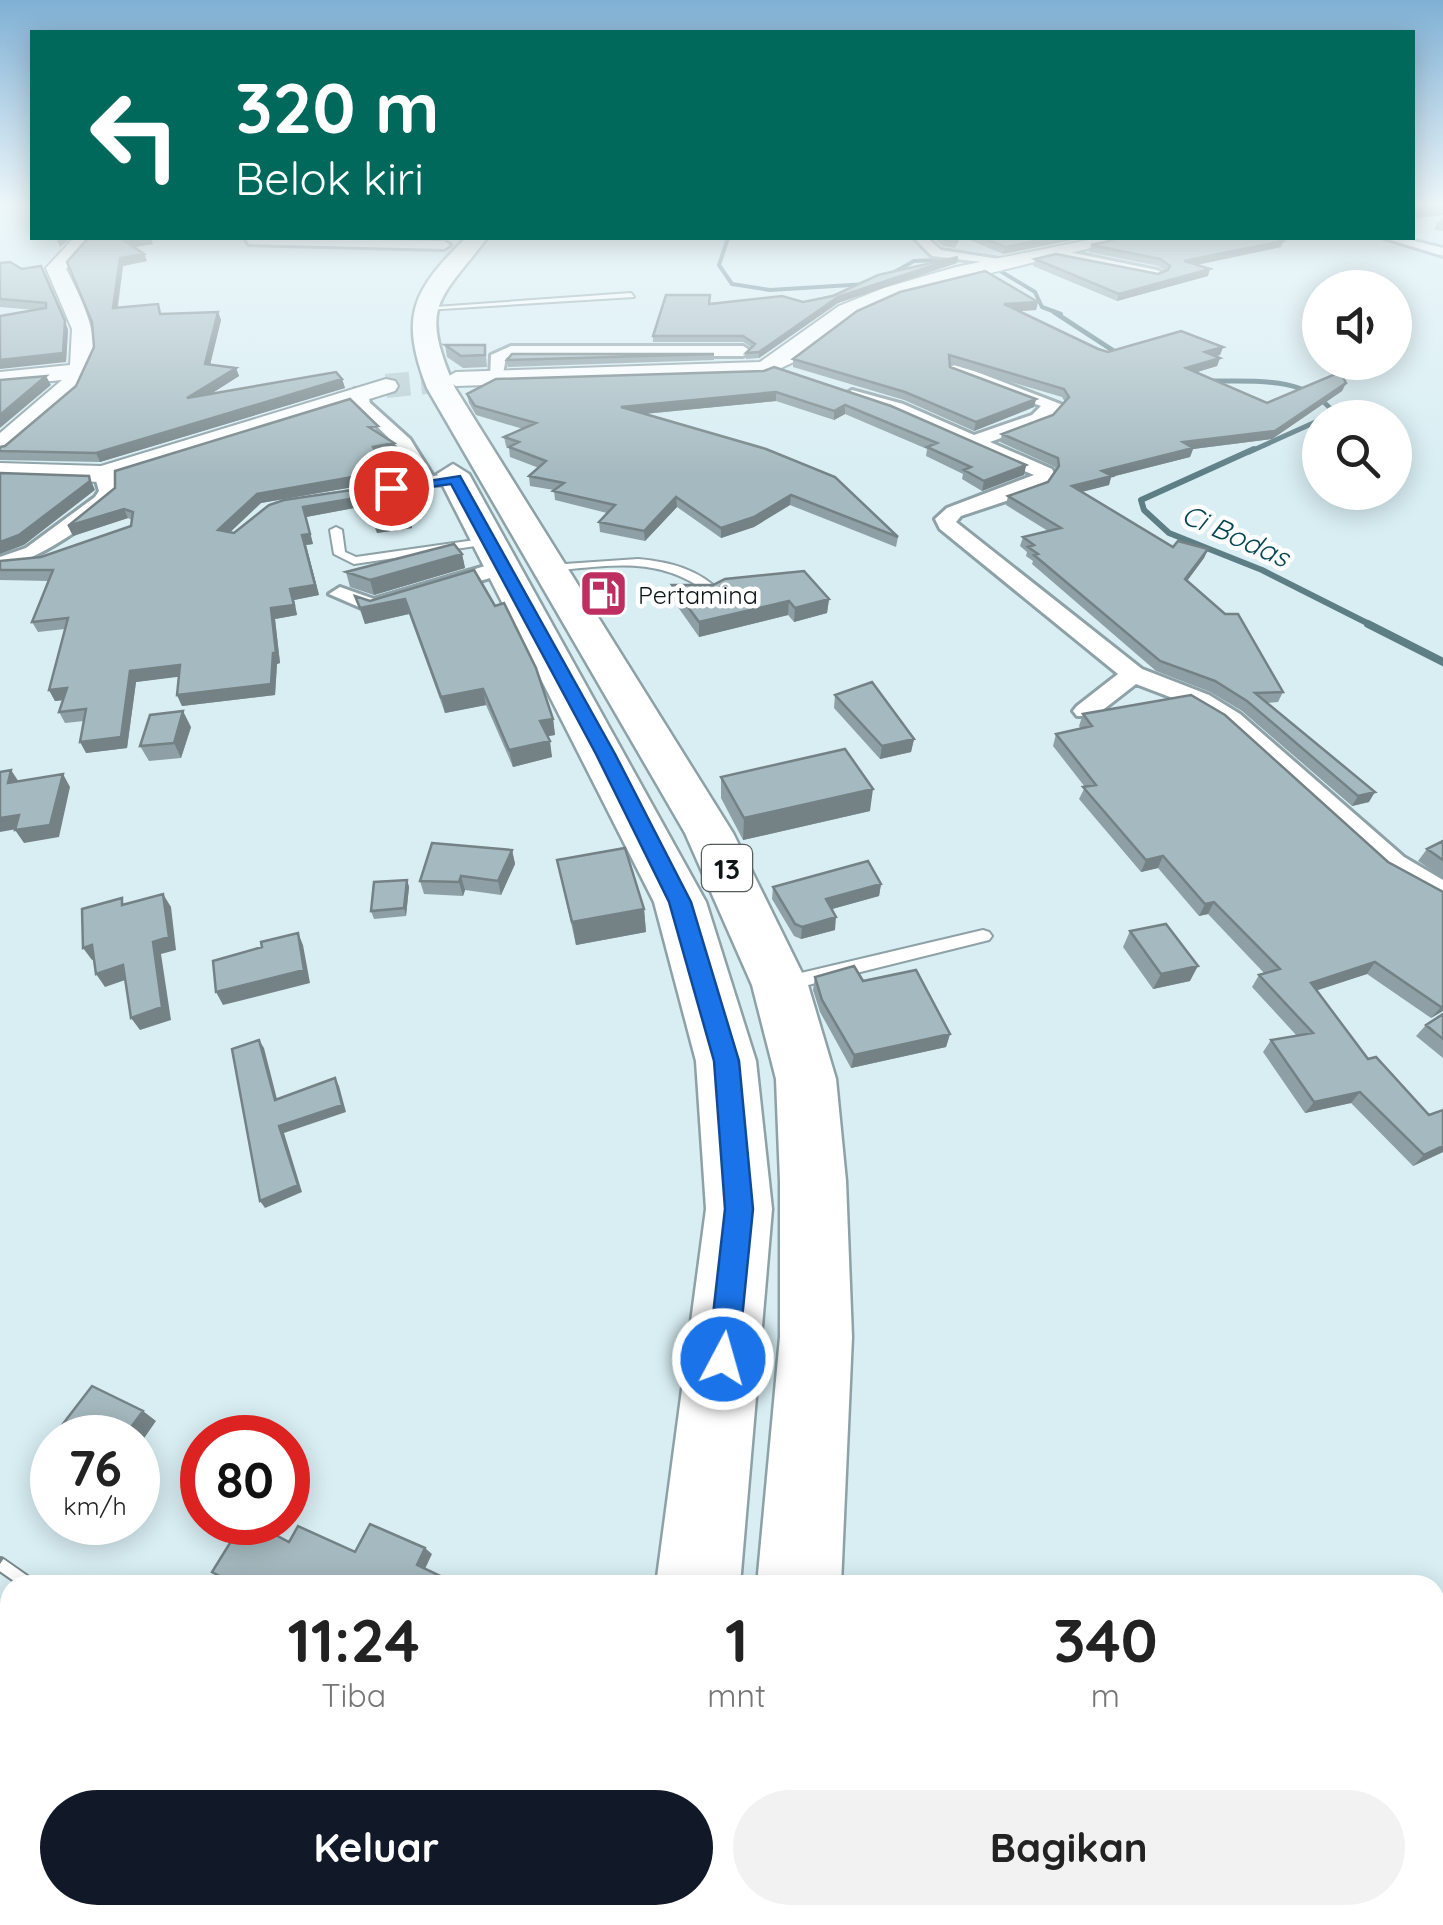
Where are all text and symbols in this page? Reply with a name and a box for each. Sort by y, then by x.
text: 320 m [235,63,440,151]
icon: left [70,70,200,200]
text: Belok kiri [235,150,424,206]
map controls [1302,270,1412,510]
button: sound [1302,270,1412,380]
button: search [1302,400,1412,510]
pin [349,446,434,531]
icon: arrive [364,461,419,516]
water label: Ci Bodas [1177,496,1297,575]
fuel station icon: Pertamina [577,568,629,620]
place label: Pertamina [638,579,758,610]
road number: 13 [702,845,752,891]
position arrow [671,1307,775,1411]
speed limit sign: 80 [180,1415,310,1545]
text: 76 [68,1436,122,1499]
text: km/h [63,1490,127,1521]
text: 11:24 [287,1602,420,1677]
text: 1 [725,1602,748,1677]
text: 340 [1053,1602,1158,1677]
text: Tiba [321,1675,386,1715]
text: mnt [707,1675,766,1715]
text: m [1091,1675,1120,1715]
button: Keluar [40,1790,713,1905]
button: Bagikan [733,1790,1405,1905]

